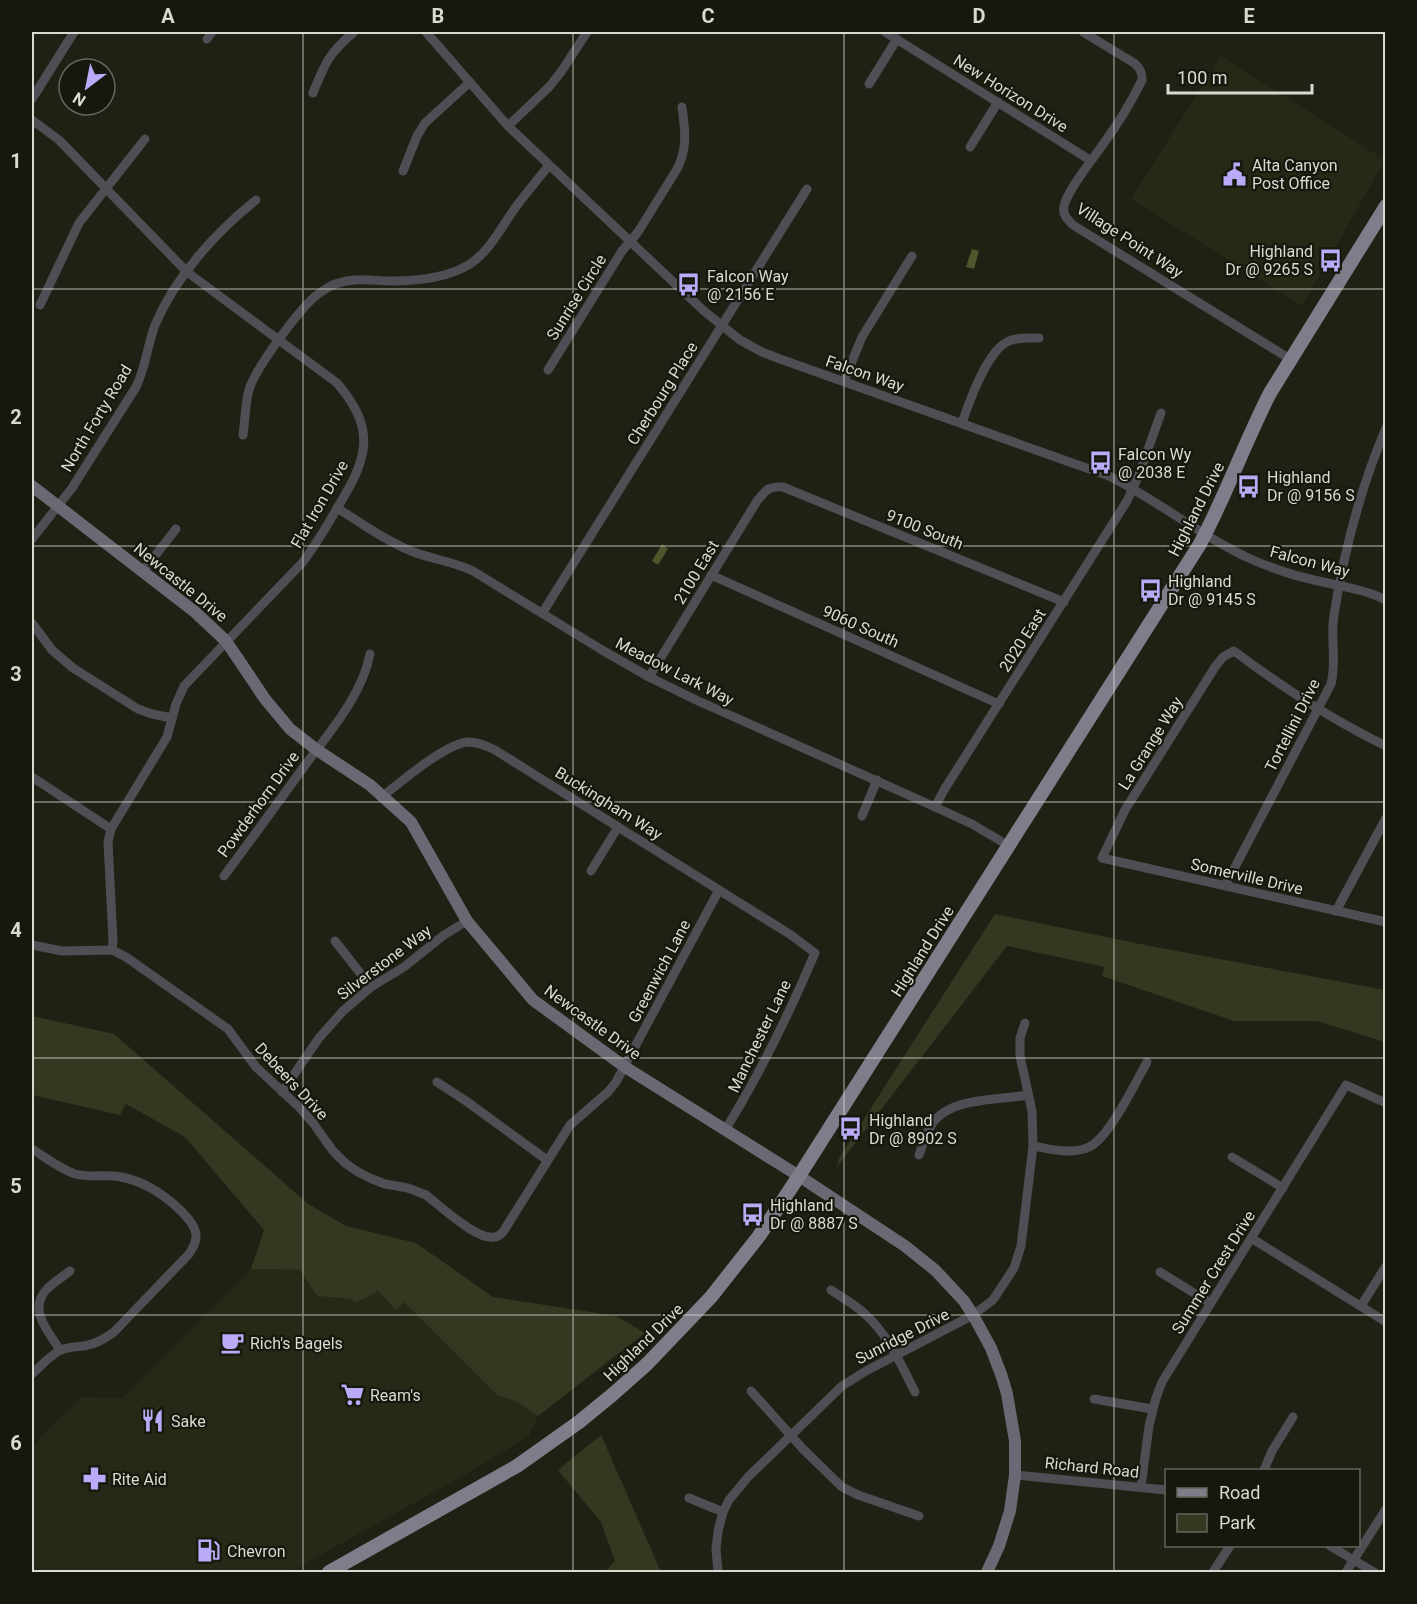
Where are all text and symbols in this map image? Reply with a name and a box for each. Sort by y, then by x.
text: A [161,4,175,28]
text: B [432,4,444,28]
text: C [701,4,715,28]
text: D [973,4,986,28]
text: E [1243,4,1255,28]
street label: New Horizon Drive [950,51,1072,136]
north arrow [57,57,117,117]
scale bar [1168,57,1312,95]
text: 100 m [1177,67,1228,88]
text: N [69,88,89,110]
text: 1 [10,149,22,173]
place label: Alta Canyon Post Office [1252,156,1338,193]
public building icon: Alta Canyon Post Office [1221,161,1247,187]
street label: Village Point Way [1073,199,1187,282]
place label: Highland Dr @ 9265 S [1225,242,1313,279]
bus stop icon: Highland Dr @ 9265 S [1318,247,1344,273]
street label: Sunrise Circle [543,251,610,344]
place label: Falcon Way @ 2156 E [707,267,789,304]
bus stop icon: Falcon Way @ 2156 E [676,272,702,298]
street label: Cherbourg Place [623,338,702,448]
street label: Falcon Way [823,351,907,396]
street label: North Forty Road [57,361,136,475]
text: 2 [10,405,22,429]
place label: Falcon Wy @ 2038 E [1118,445,1192,482]
bus stop icon: Falcon Wy @ 2038 E [1087,450,1113,476]
street label: Flat Iron Drive [287,457,352,551]
street label: Highland Drive [1164,459,1228,560]
place label: Highland Dr @ 9156 S [1267,468,1355,505]
bus stop icon: Highland Dr @ 9156 S [1236,473,1262,499]
street label: 9100 South [884,505,966,554]
street label: 2100 East [670,537,723,608]
street label: Newcastle Drive [130,539,231,626]
street label: Falcon Way [1268,542,1352,581]
place label: Highland Dr @ 9145 S [1168,572,1256,609]
bus stop icon: Highland Dr @ 9145 S [1137,577,1163,603]
street label: 9060 South [820,601,902,652]
street label: 2020 East [995,605,1050,675]
street label: Meadow Lark Way [612,633,737,710]
text: 3 [10,662,22,686]
street label: Tortellini Drive [1261,676,1324,775]
street label: La Grange Way [1114,693,1187,793]
street label: Powderhorn Drive [214,748,303,861]
street label: Buckingham Way [552,763,666,844]
street label: Somerville Drive [1189,854,1305,899]
street label: Highland Drive [887,902,958,1000]
street label: Greenwich Lane [624,917,695,1026]
text: 4 [10,918,22,942]
street label: Silverstone Way [334,921,435,1004]
street label: Manchester Lane [724,977,795,1096]
street label: Newcastle Drive [541,981,645,1064]
street label: Debeers Drive [251,1039,332,1124]
place label: Highland Dr @ 8902 S [869,1111,957,1148]
bus stop icon: Highland Dr @ 8902 S [838,1116,864,1142]
text: 5 [10,1174,22,1198]
place label: Highland Dr @ 8887 S [770,1196,858,1233]
bus stop icon: Highland Dr @ 8887 S [739,1201,765,1227]
street label: Summer Crest Drive [1168,1207,1259,1337]
street label: Highland Drive [600,1300,687,1385]
street label: Sunridge Drive [852,1305,952,1368]
cafe icon: Rich's Bagels [219,1330,245,1356]
place label: Rich's Bagels [250,1334,343,1353]
supermarket icon: Ream's [339,1382,365,1408]
place label: Ream's [370,1386,421,1405]
restaurant icon: Sake [140,1408,166,1434]
place label: Sake [171,1412,206,1431]
text: 6 [10,1431,22,1455]
street label: Richard Road [1044,1453,1140,1482]
pharmacy icon: Rite Aid [81,1466,107,1492]
legend [1165,1469,1360,1547]
place label: Rite Aid [112,1470,167,1489]
text: Road [1219,1482,1260,1503]
text: Park [1219,1512,1256,1533]
fuel station icon: Chevron [196,1538,222,1564]
place label: Chevron [227,1542,286,1561]

